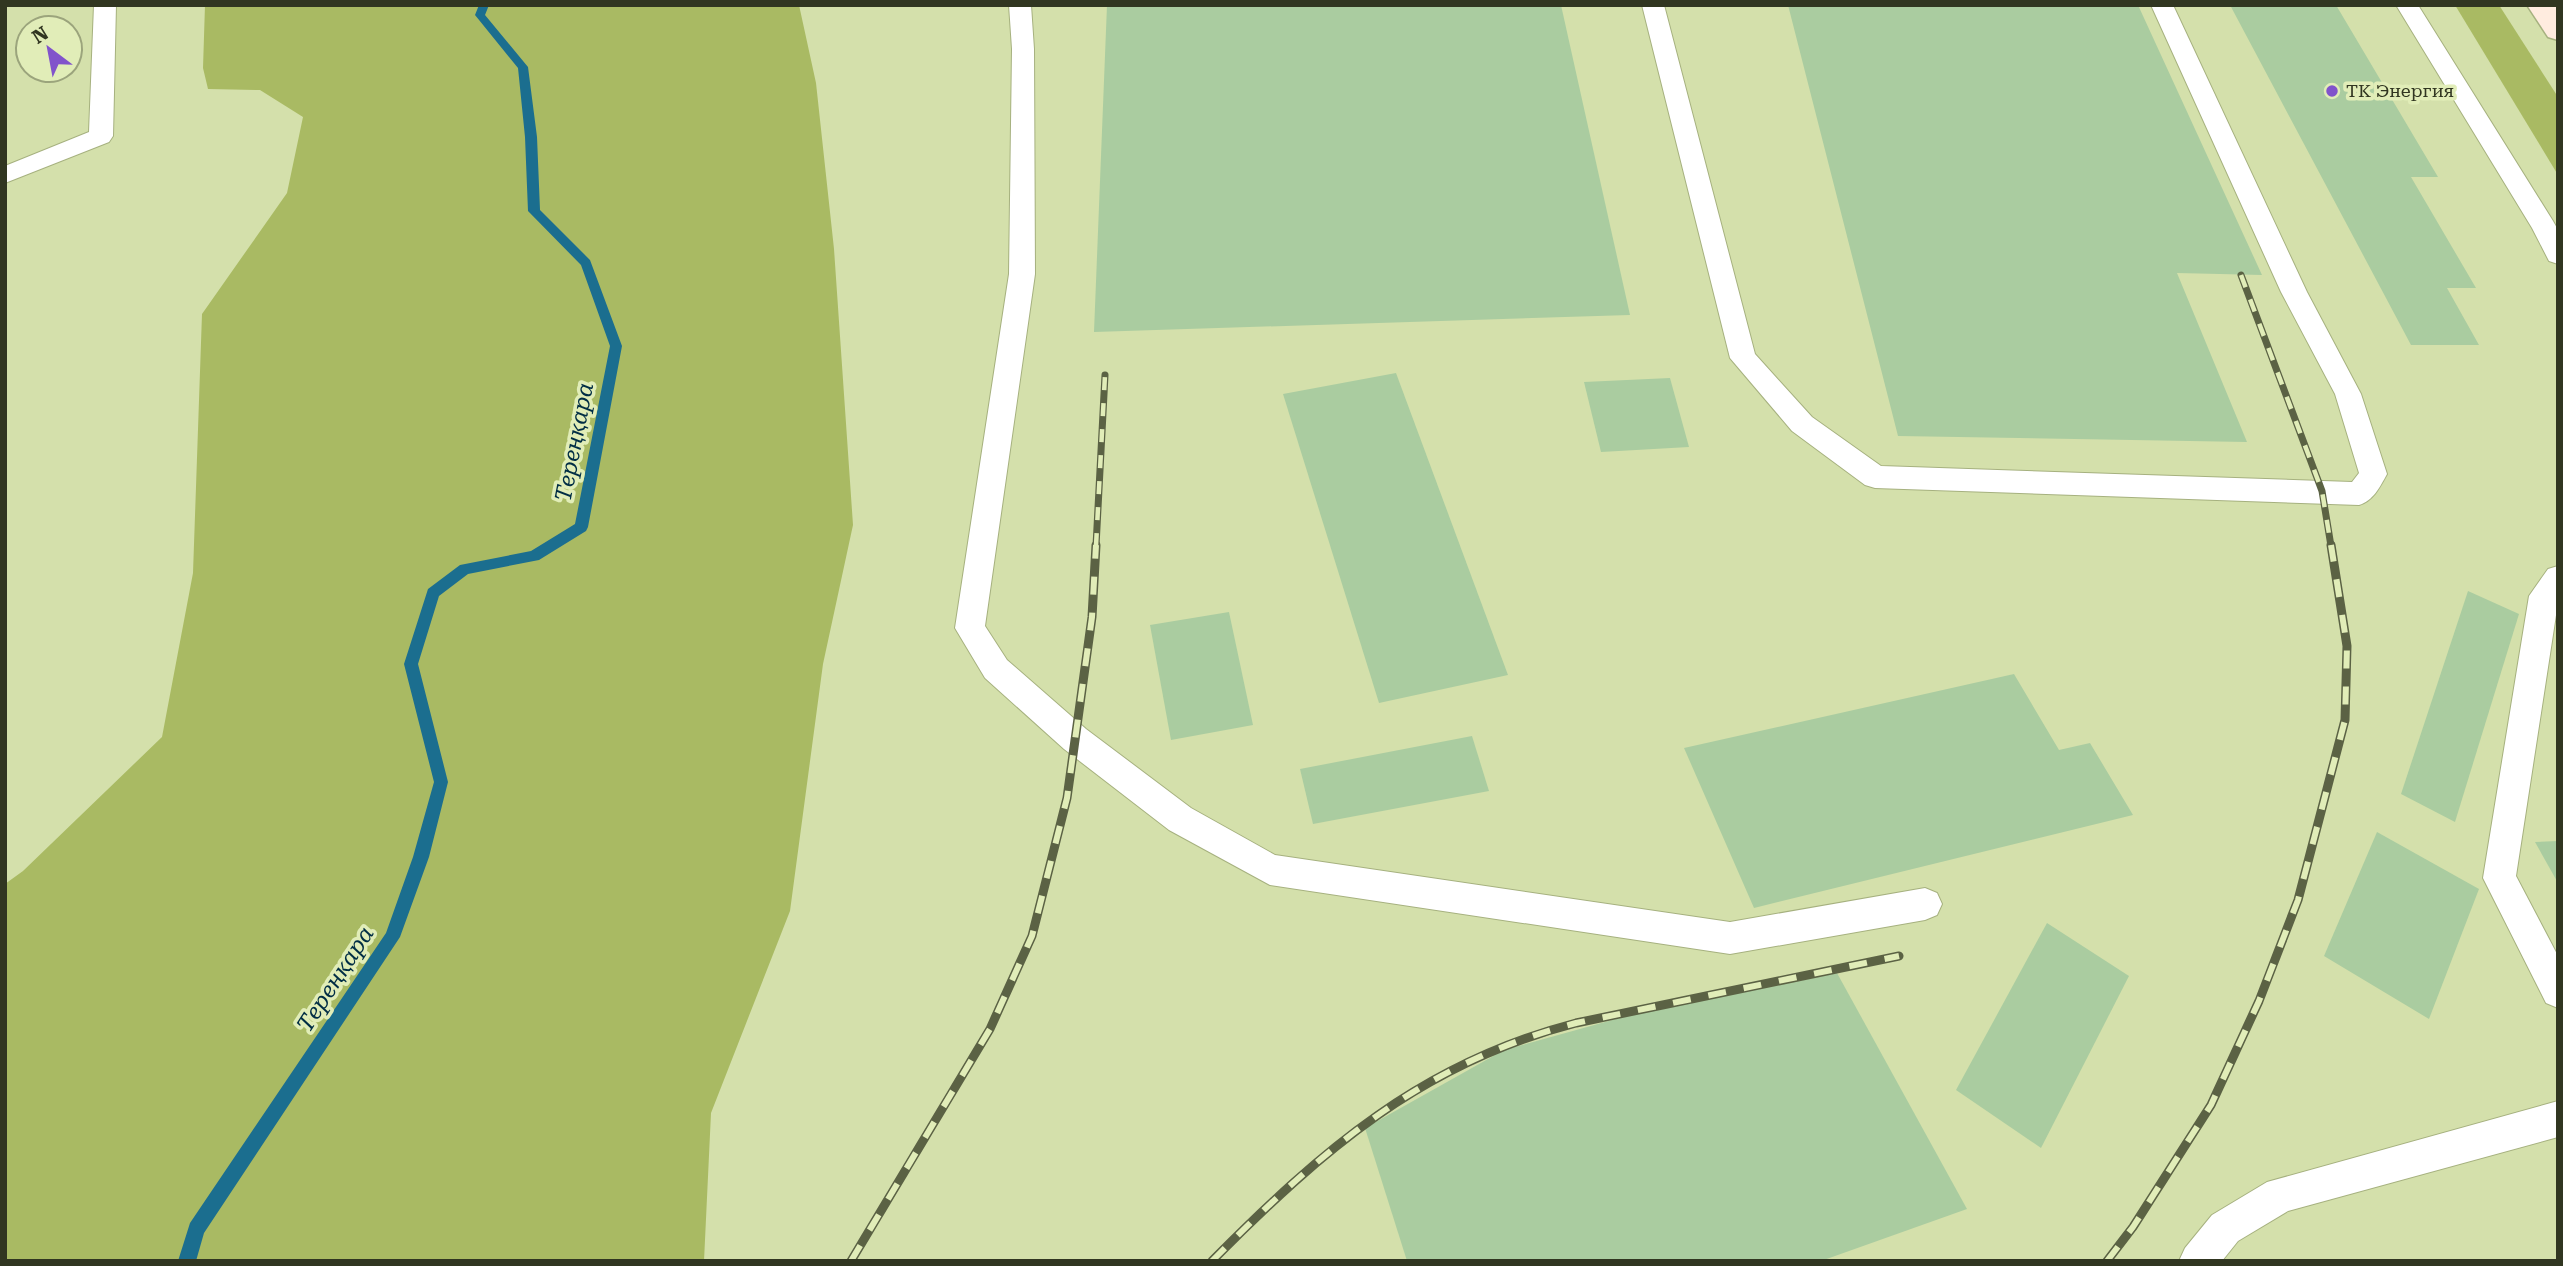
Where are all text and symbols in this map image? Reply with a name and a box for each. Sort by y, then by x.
north arrow [14,14,84,84]
text: N [28,21,53,49]
place label: ТК Энергия [2346,80,2454,101]
marker: ТК Энергия [2324,83,2340,99]
water label: Тереңқара [550,380,599,504]
water label: Тереңқара [291,921,380,1037]

